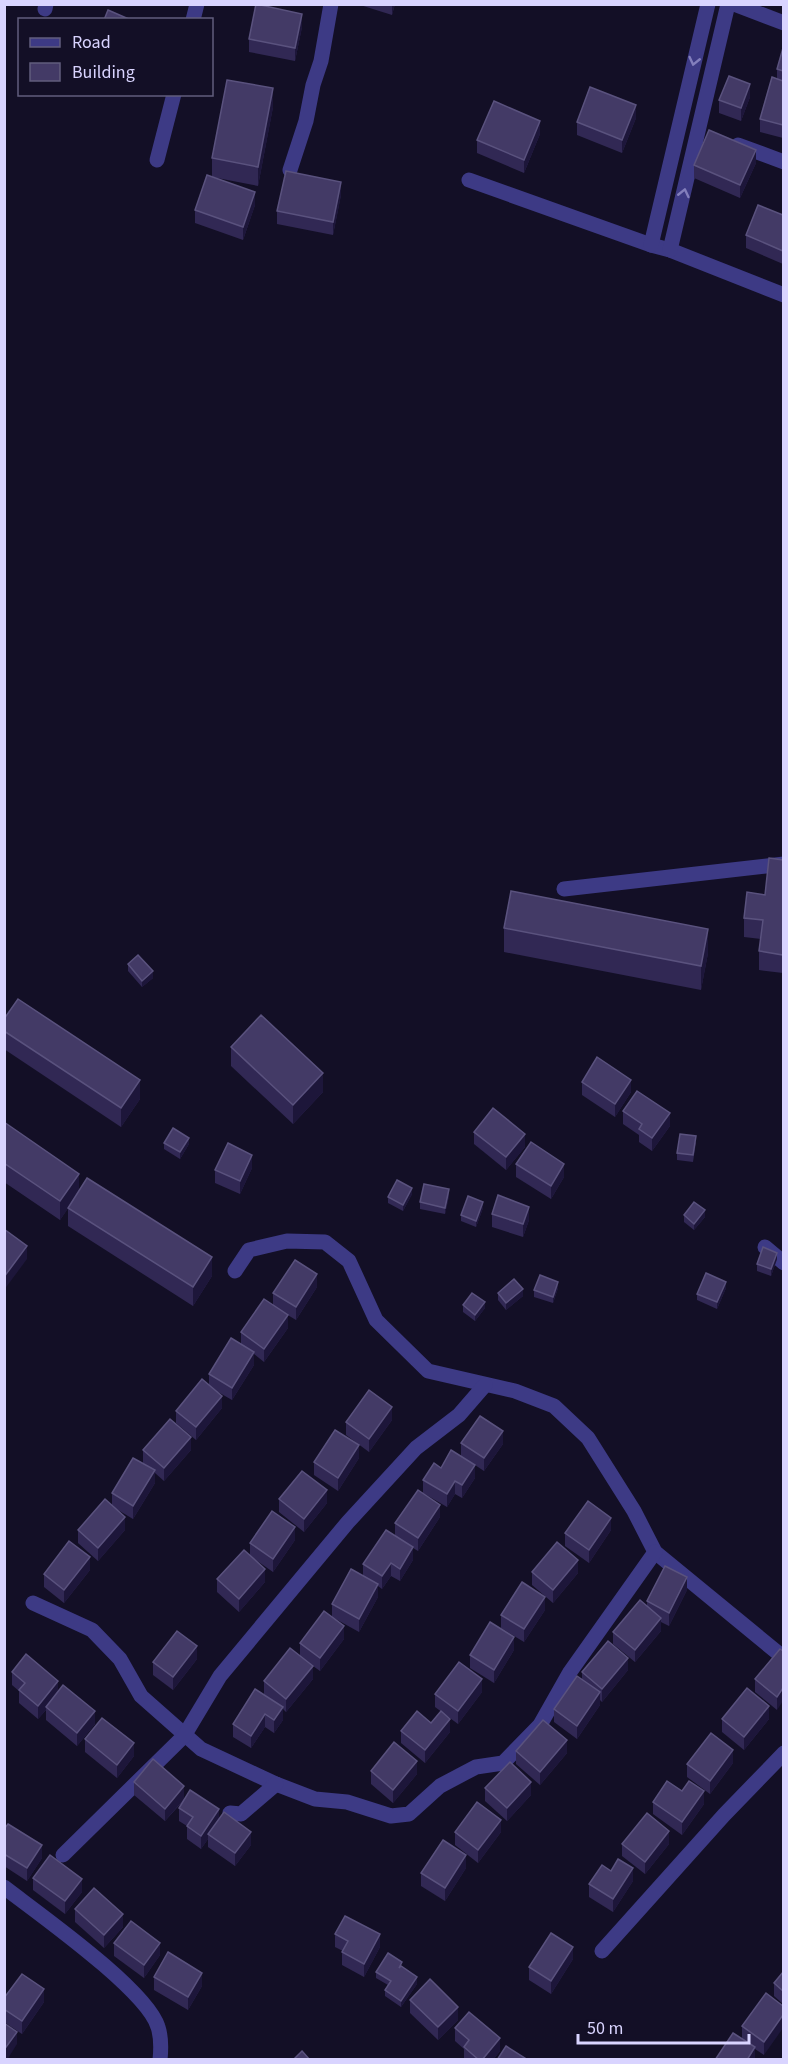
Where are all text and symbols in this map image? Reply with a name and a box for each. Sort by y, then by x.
legend [18,18,213,96]
text: Road [72,30,111,55]
one-way arrow [689,56,702,66]
text: Building [72,60,135,85]
one-way arrow [676,189,689,199]
scale bar [578,2007,749,2045]
text: 50 m [587,2016,623,2041]

